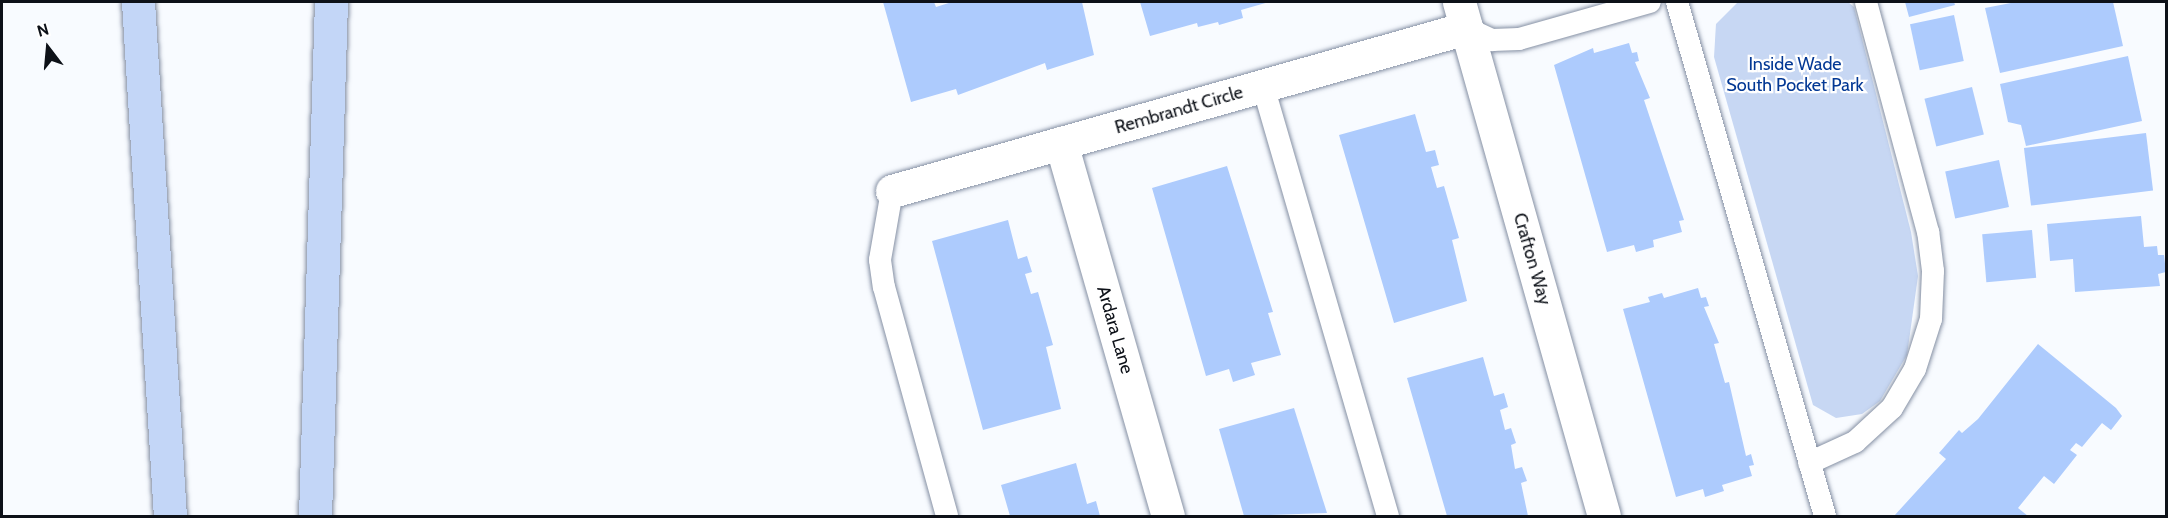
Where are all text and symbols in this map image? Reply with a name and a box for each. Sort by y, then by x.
north arrow [18,18,78,78]
text: N [35,20,51,41]
park label: Inside Wade South Pocket Park [1726,54,1864,97]
street label: Rembrandt Circle [1112,81,1246,139]
street label: Crafton Way [1509,210,1555,308]
street label: Ardara Lane [1092,284,1138,376]

